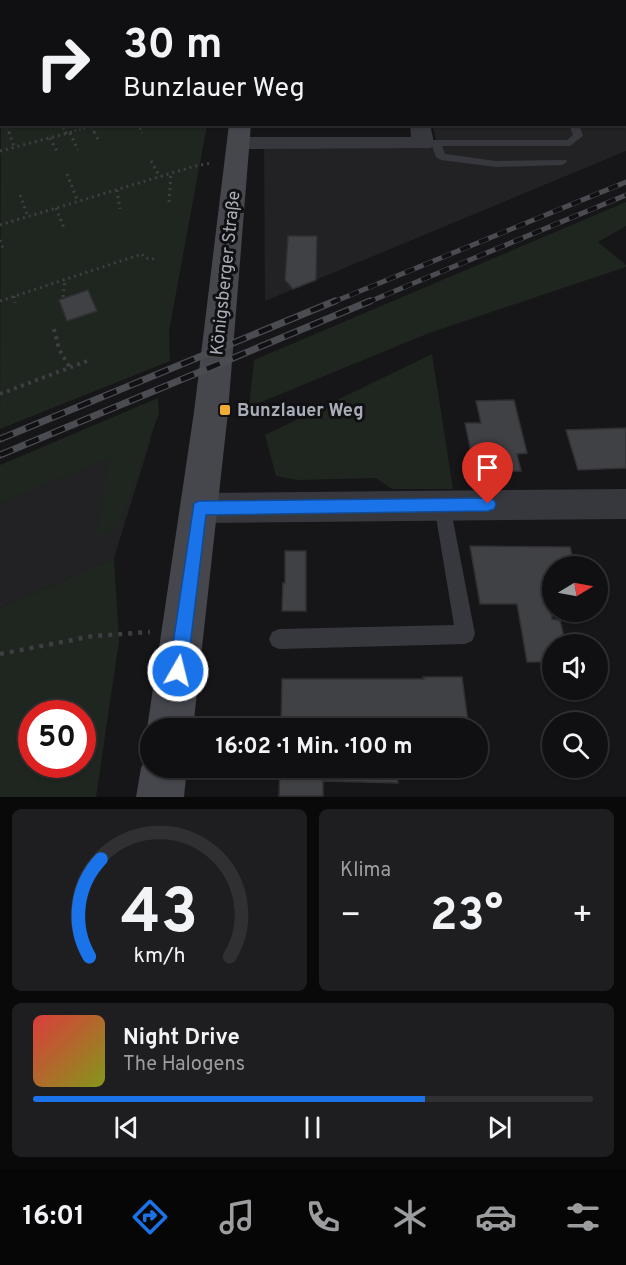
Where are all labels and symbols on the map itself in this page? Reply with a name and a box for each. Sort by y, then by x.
street label: Königsberger Straße [206,190,247,357]
place label: Bunzlauer Weg [237,400,364,423]
marker: Bunzlauer Weg [218,403,232,417]
pin [462,442,513,504]
north arrow [542,556,608,622]
position arrow [146,639,210,703]
speed limit sign: 50 [18,700,96,778]

